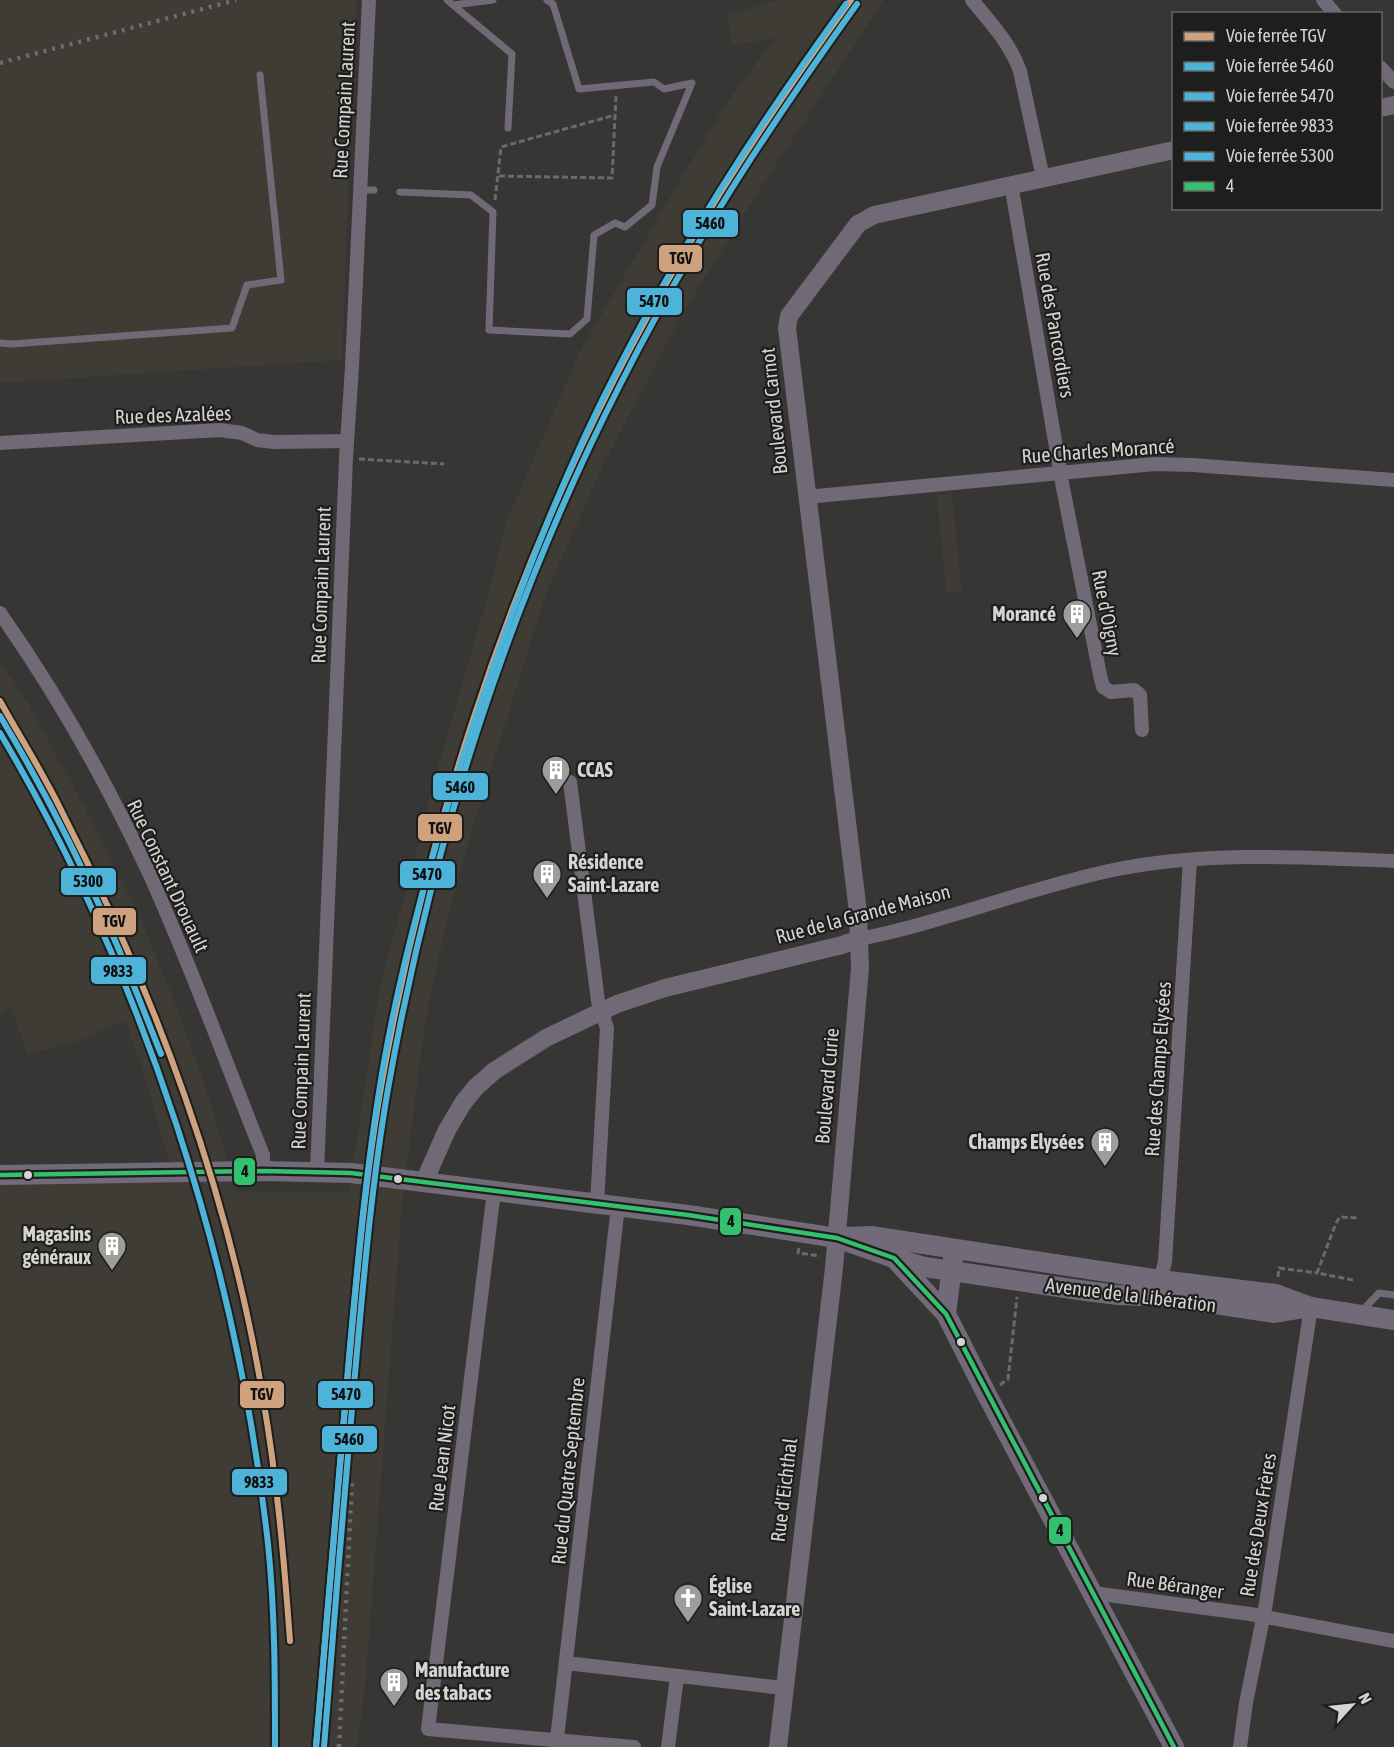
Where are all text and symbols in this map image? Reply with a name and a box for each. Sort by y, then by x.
legend [1172,12,1382,210]
street label: Rue Compain Laurent [328,21,359,179]
text: Voie ferrée TGV [1226,25,1326,46]
text: Voie ferrée 5460 [1226,55,1334,76]
text: Voie ferrée 5470 [1226,85,1334,106]
text: Voie ferrée 9833 [1226,115,1334,136]
text: Voie ferrée 5300 [1226,145,1334,166]
text: 4 [1226,175,1234,196]
line badge: 5460 [682,209,739,238]
text: 5460 [695,214,726,232]
line badge: TGV [658,244,703,273]
text: TGV [669,249,693,267]
street label: Rue des Pancordiers [1031,251,1080,399]
line badge: 5470 [626,287,683,316]
text: 5470 [639,292,670,310]
street label: Boulevard Carnot [755,346,792,475]
street label: Rue des Azalées [114,401,232,428]
street label: Rue Charles Morancé [1021,434,1175,467]
street label: Rue Compain Laurent [306,506,335,664]
street label: Rue d'Oigny [1088,568,1127,658]
building icon: Morancé [1061,598,1093,640]
place label: Morancé [992,602,1056,625]
building icon: CCAS [540,754,572,796]
place label: CCAS [577,758,613,781]
line badge: 5460 [432,772,489,801]
text: 5460 [445,778,476,796]
street label: Rue Constant Drouault [123,796,214,956]
line badge: TGV [417,813,463,842]
text: TGV [428,819,452,837]
place label: Résidence Saint-Lazare [568,850,659,896]
building icon: Résidence Saint-Lazare [531,858,563,900]
line badge: 5470 [399,860,456,889]
text: 5470 [412,865,443,883]
line badge: 5300 [60,867,117,896]
text: 5300 [73,872,104,890]
street label: Rue de la Grande Maison [773,879,953,948]
line badge: TGV [92,907,137,936]
text: TGV [102,912,126,930]
line badge: 9833 [90,956,147,985]
text: 9833 [103,962,133,980]
street label: Rue des Champs Elysées [1140,981,1175,1157]
street label: Rue Compain Laurent [286,992,315,1150]
street label: Boulevard Curie [810,1027,843,1145]
building icon: Champs Elysées [1089,1126,1121,1168]
place label: Champs Elysées [968,1130,1084,1153]
line badge: 4 [233,1157,256,1186]
text: 4 [240,1162,249,1180]
unlabelled marker [22,1169,34,1181]
unlabelled marker [392,1173,404,1185]
line badge: 4 [719,1207,742,1236]
text: 4 [726,1212,735,1230]
place label: Magasins généraux [22,1222,91,1268]
building icon: Magasins généraux [96,1230,128,1272]
street label: Avenue de la Libération [1044,1273,1218,1316]
unlabelled marker [955,1336,967,1348]
street label: Rue du Quatre Septembre [546,1376,589,1566]
line badge: TGV [239,1380,285,1409]
line badge: 5470 [317,1380,374,1409]
text: TGV [250,1385,274,1403]
text: 5470 [331,1385,362,1403]
street label: Rue Jean Nicot [424,1403,460,1513]
line badge: 5460 [321,1425,378,1453]
text: 5460 [334,1430,365,1448]
street label: Rue d'Eichthal [766,1436,801,1543]
street label: Rue des Deux Frères [1235,1451,1280,1598]
line badge: 9833 [231,1468,288,1496]
text: 9833 [244,1473,274,1491]
unlabelled marker [1037,1492,1049,1504]
line badge: 4 [1048,1516,1072,1545]
text: 4 [1055,1521,1064,1539]
street label: Rue Béranger [1125,1566,1226,1603]
place label: Église Saint-Lazare [709,1574,800,1620]
church icon: Église Saint-Lazare [672,1582,704,1624]
place label: Manufacture des tabacs [415,1658,510,1704]
building icon: Manufacture des tabacs [378,1666,410,1708]
north arrow [1322,1675,1382,1735]
text: N [1355,1690,1376,1706]

